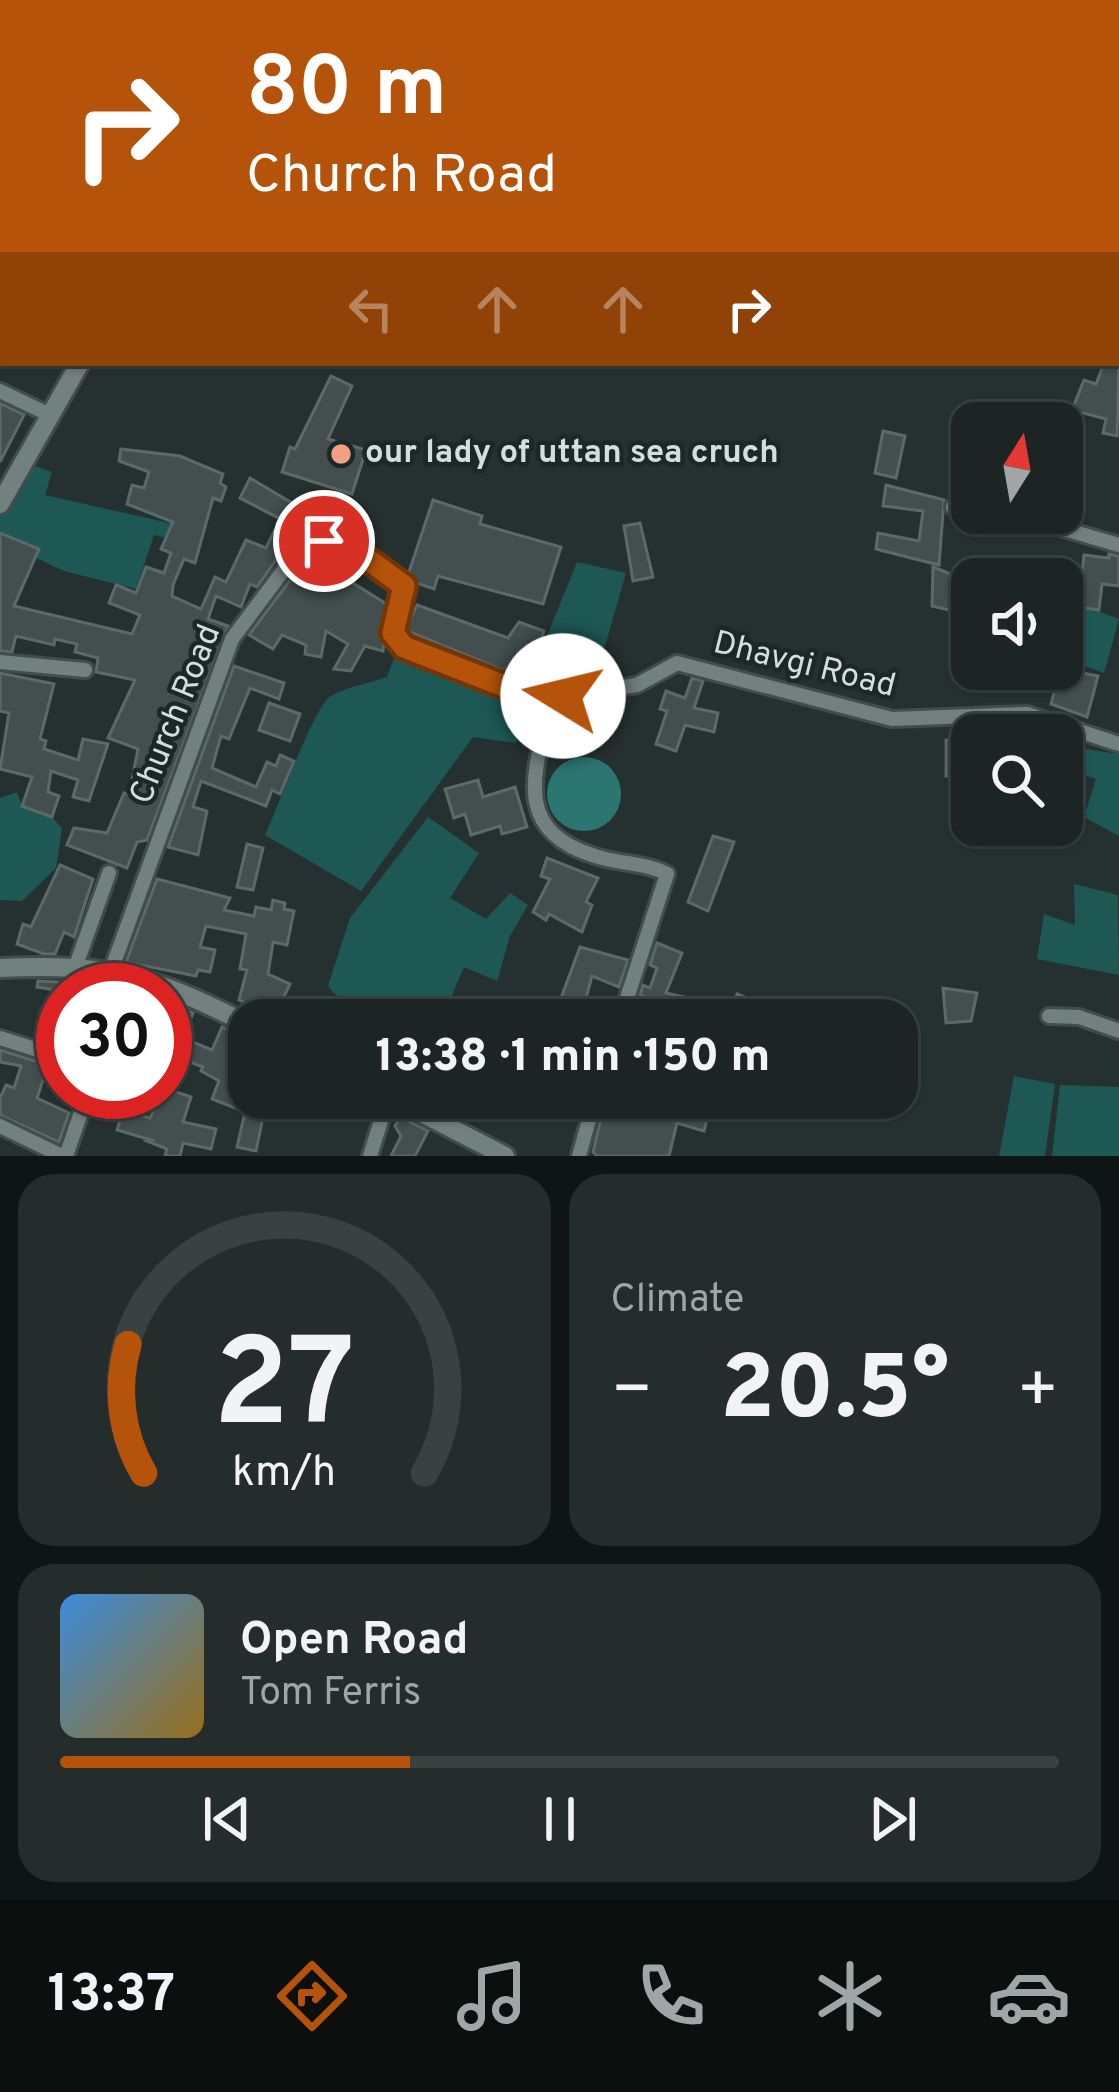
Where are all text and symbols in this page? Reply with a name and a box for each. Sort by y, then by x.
text: 80 m [246,39,447,145]
icon: right [48,48,204,204]
text: Church Road [246,143,557,212]
icon: left [338,276,404,342]
icon: ahead [464,276,530,342]
icon: ahead [590,276,656,342]
icon: right [716,276,782,342]
north arrow [951,402,1083,534]
map controls [951,402,1083,846]
place label: our lady of uttan sea cruch [365,433,779,475]
marker: our lady of uttan sea cruch [328,441,354,467]
pin [273,490,375,592]
icon: arrive [291,508,357,574]
button: sound [951,558,1083,690]
street label: Church Road [122,619,232,811]
street label: Dhavgi Road [708,623,900,709]
position arrow [500,633,626,759]
button: search [951,714,1083,846]
speed limit sign: 30 [36,963,192,1119]
text: 13:38 · 1 min · 150 m [376,1030,770,1087]
text: Climate [611,1277,744,1326]
text: 27 [213,1312,355,1470]
text: 20.5° [720,1337,949,1450]
text: − [611,1352,653,1435]
text: + [1016,1352,1059,1435]
text: km/h [232,1447,336,1501]
text: Open Road [240,1613,468,1670]
text: Tom Ferris [240,1670,421,1719]
icon: previous [194,1786,260,1852]
icon: pause [527,1786,593,1852]
icon: next [860,1786,926,1852]
icon: directions [270,1954,354,2038]
icon: music [450,1954,534,2038]
icon: phone [629,1954,713,2038]
icon: climate [808,1954,892,2038]
icon: car [987,1954,1071,2038]
text: 13:37 [48,1962,175,2031]

